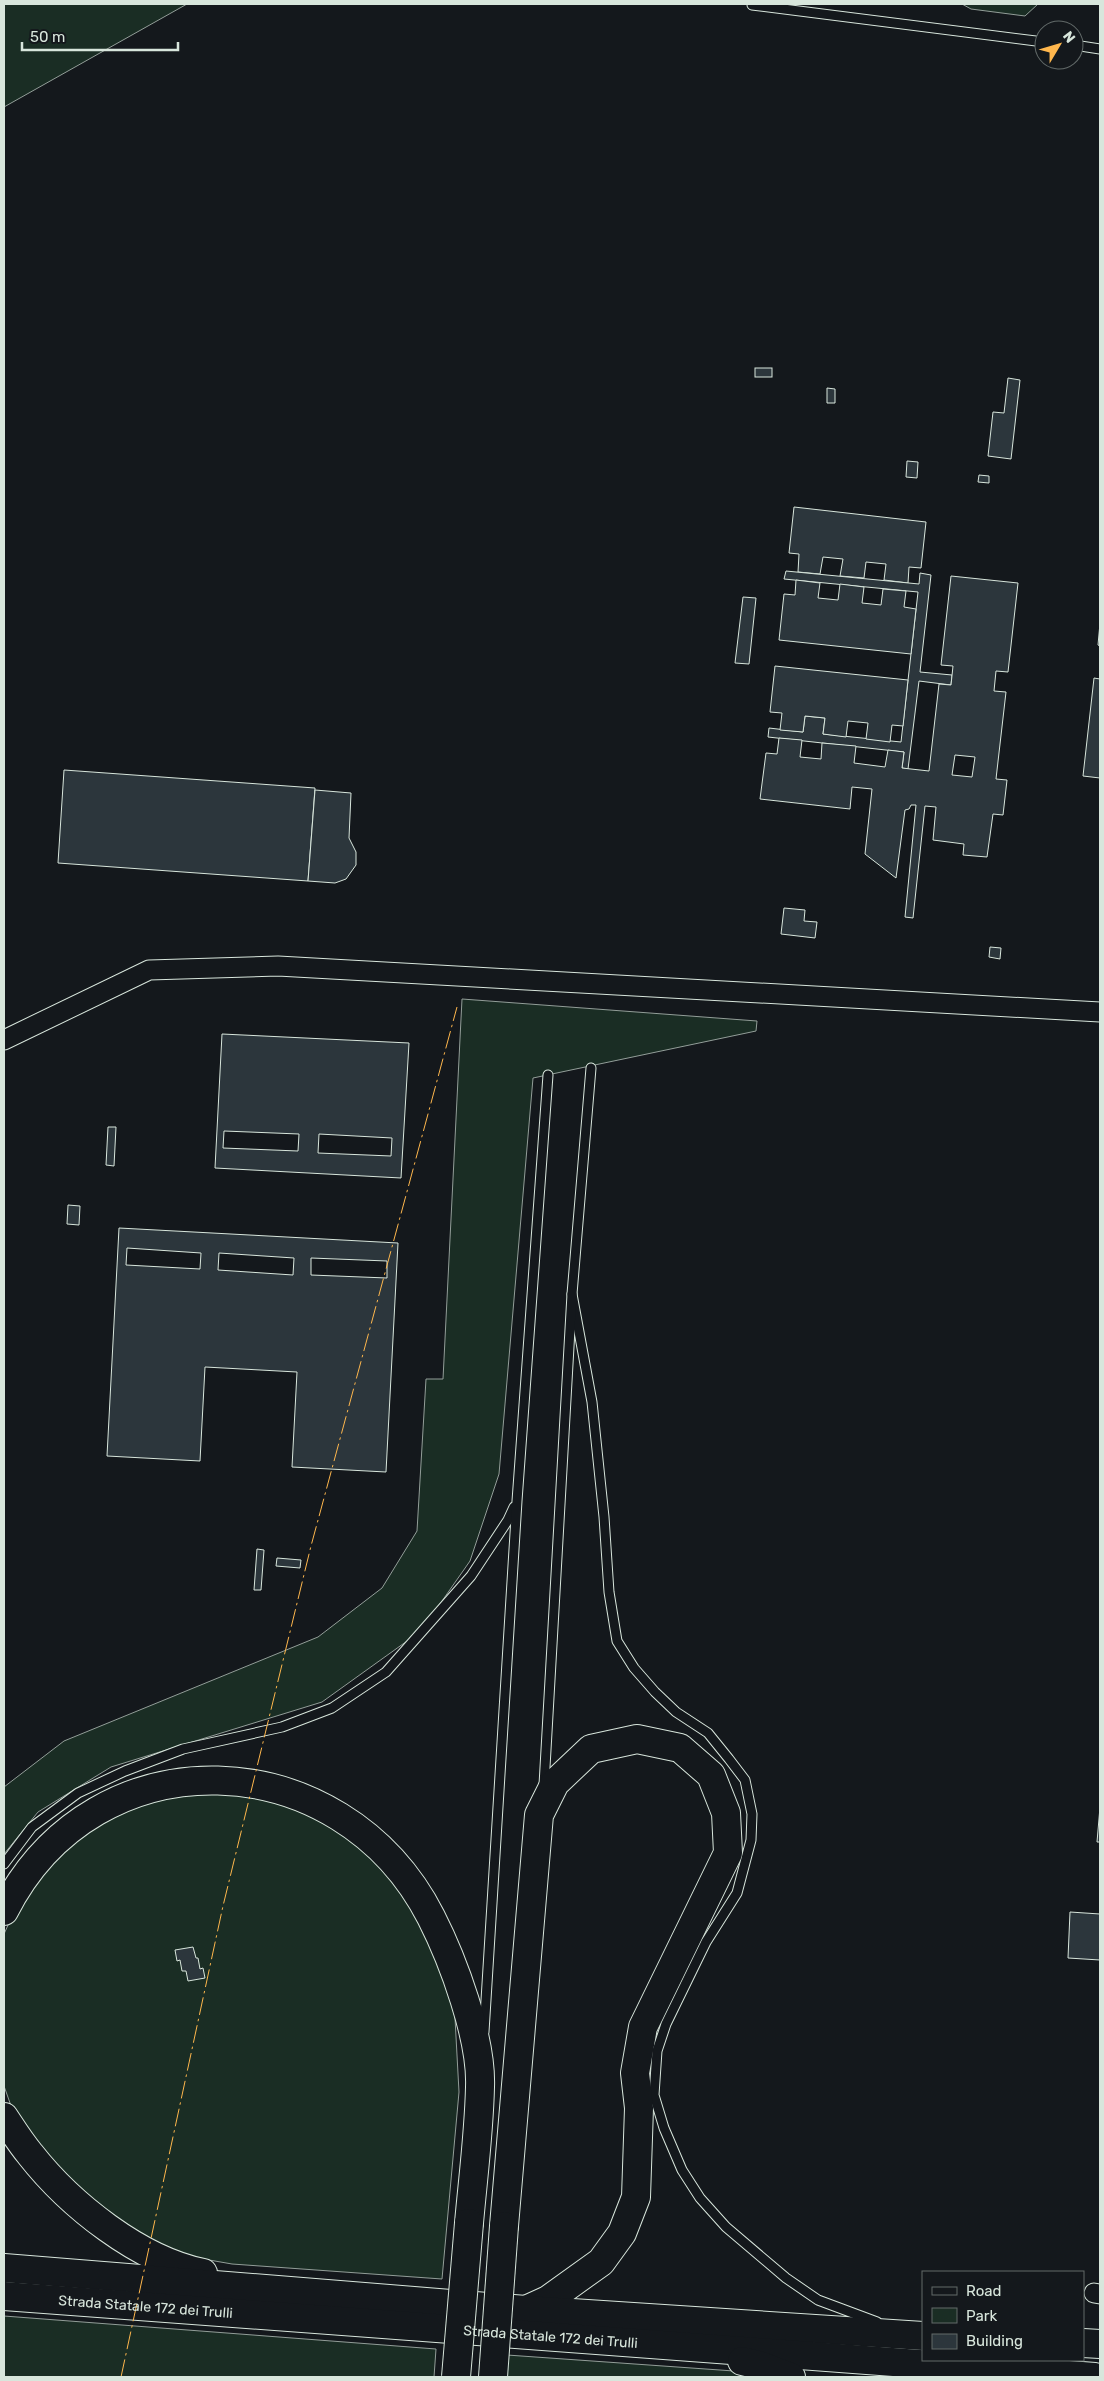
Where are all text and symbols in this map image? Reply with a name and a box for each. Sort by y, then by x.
scale bar [22,20,179,52]
north arrow [1034,20,1084,70]
text: 50 m [30,28,65,46]
text: N [1059,28,1079,47]
legend [922,2271,1084,2361]
text: Road [966,2282,1002,2300]
street label: Strada Statale 172 dei Trulli [58,2292,233,2321]
text: Park [966,2307,997,2325]
street label: Strada Statale 172 dei Trulli [463,2322,638,2352]
text: Building [966,2332,1023,2350]

